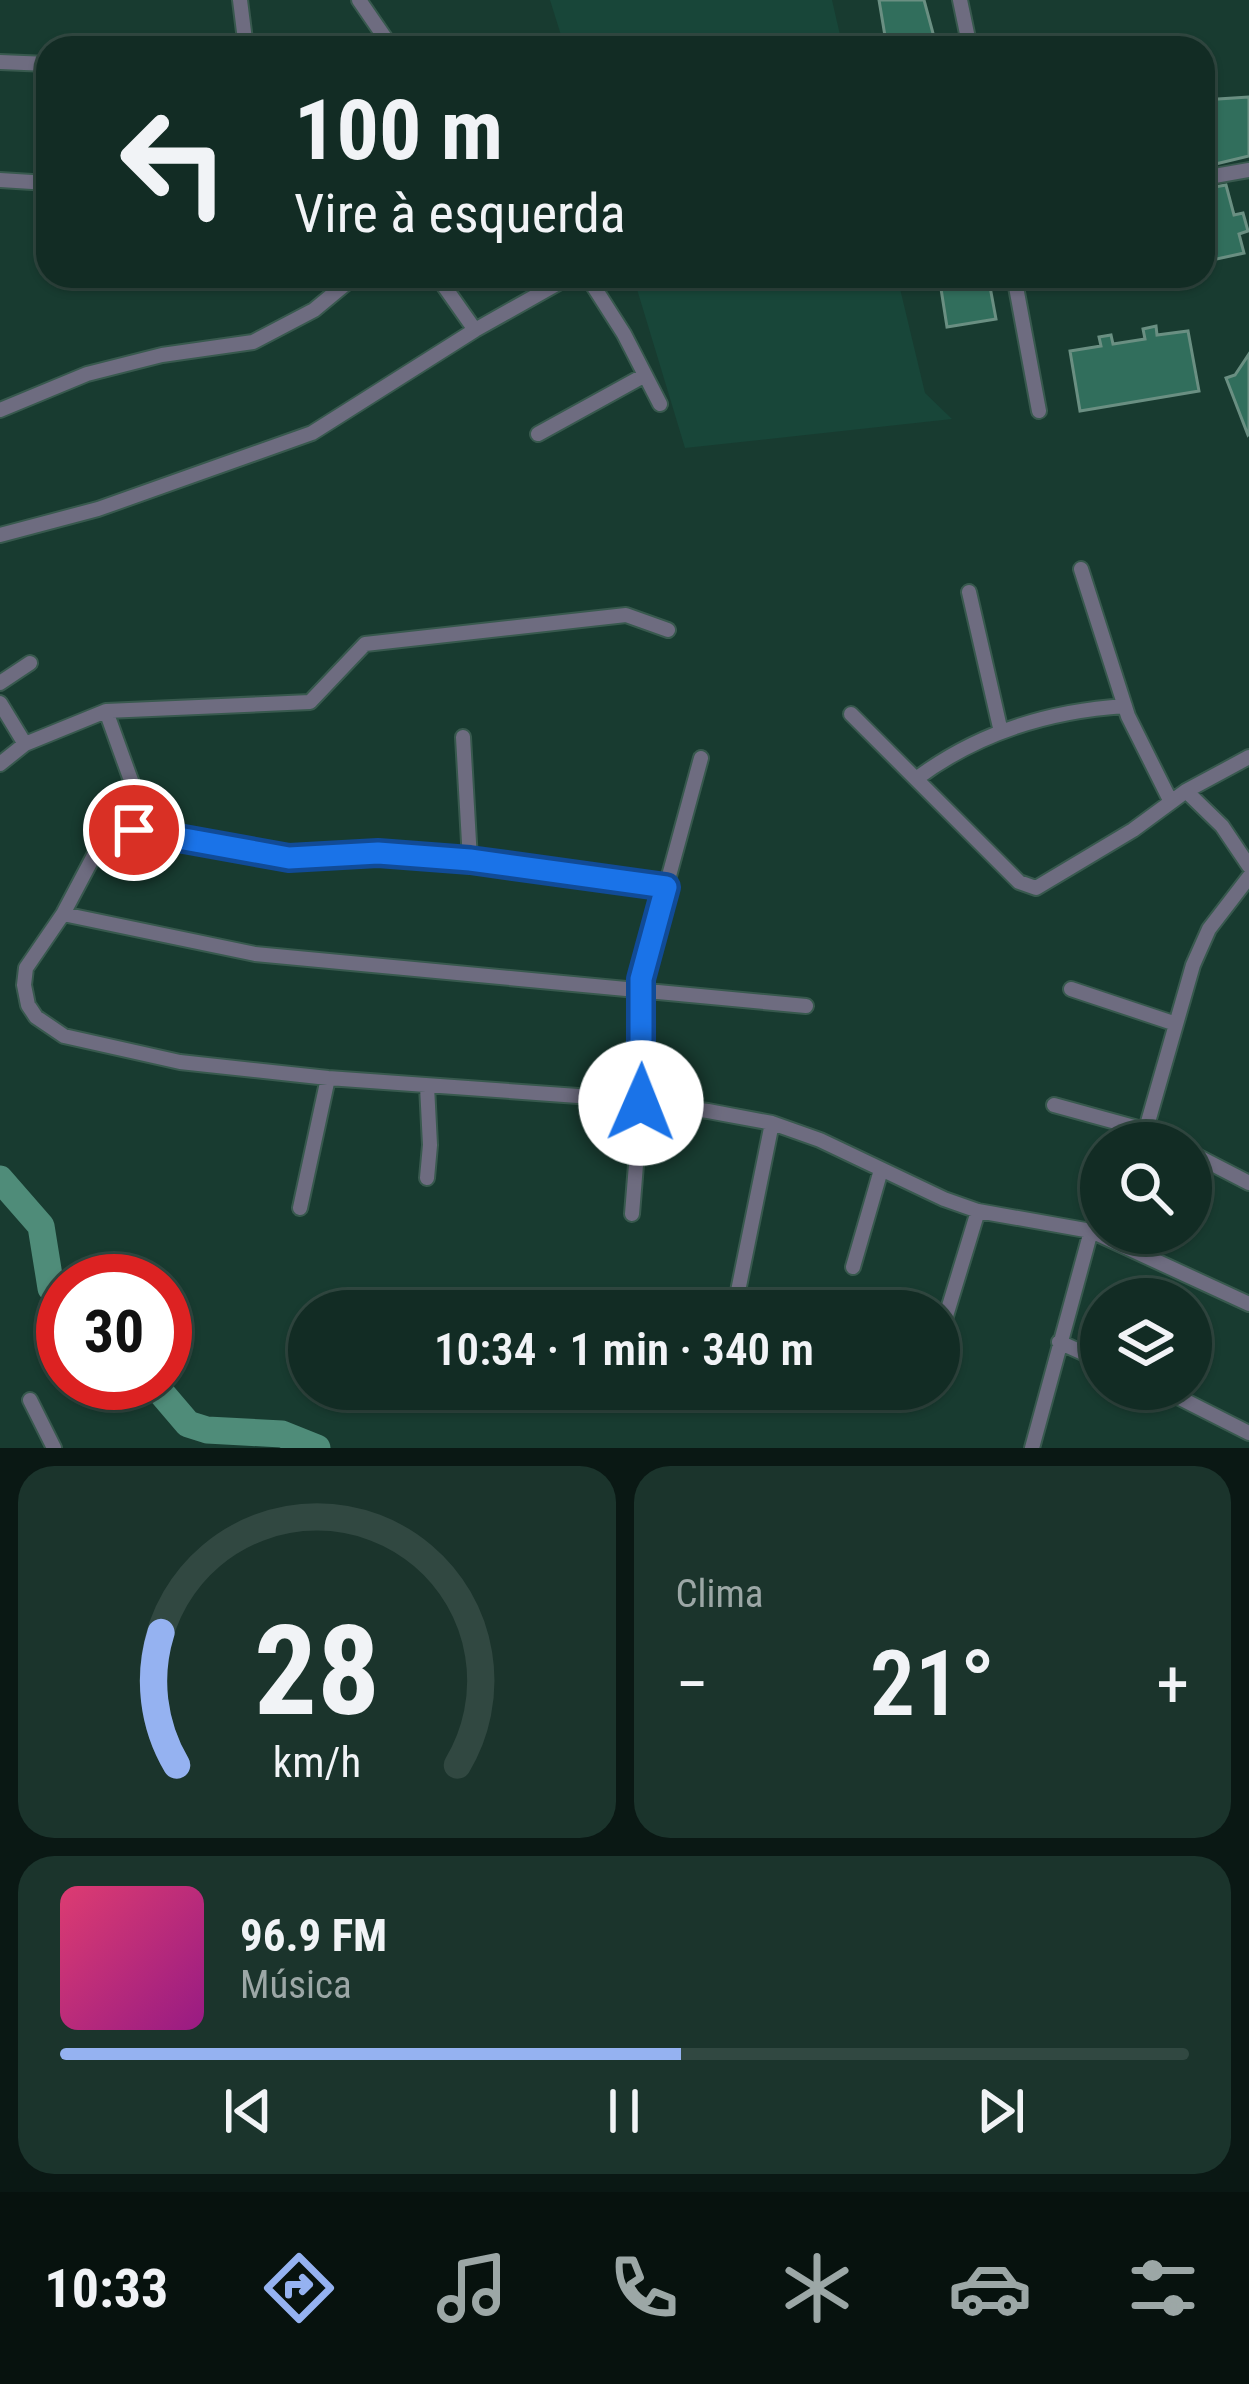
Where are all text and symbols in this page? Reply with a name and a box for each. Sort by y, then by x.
text: 100 m [294,81,503,180]
icon: left [96,84,252,240]
text: Vire à esquerda [294,182,626,245]
pin [83,779,185,881]
icon: arrive [101,797,167,863]
position arrow [578,1040,704,1166]
map controls [1080,1122,1212,1410]
button: search [1080,1122,1212,1254]
speed limit sign: 30 [36,1254,192,1410]
button: layers [1080,1278,1212,1410]
text: 10:34 · 1 min · 340 m [434,1323,814,1376]
text: Clima [676,1571,764,1617]
text: 28 [254,1598,380,1744]
text: 21° [870,1632,995,1737]
text: − [676,1646,709,1723]
text: + [1156,1646,1189,1723]
text: km/h [273,1737,361,1787]
text: 96.9 FM [240,1909,387,1962]
text: Música [240,1962,352,2008]
icon: previous [215,2078,281,2144]
icon: pause [591,2078,657,2144]
icon: next [968,2078,1034,2144]
icon: directions [257,2246,341,2330]
icon: music [430,2246,514,2330]
icon: phone [602,2246,686,2330]
icon: climate [775,2246,859,2330]
icon: car [948,2246,1032,2330]
icon: filters [1121,2246,1205,2330]
text: 10:33 [44,2257,168,2320]

